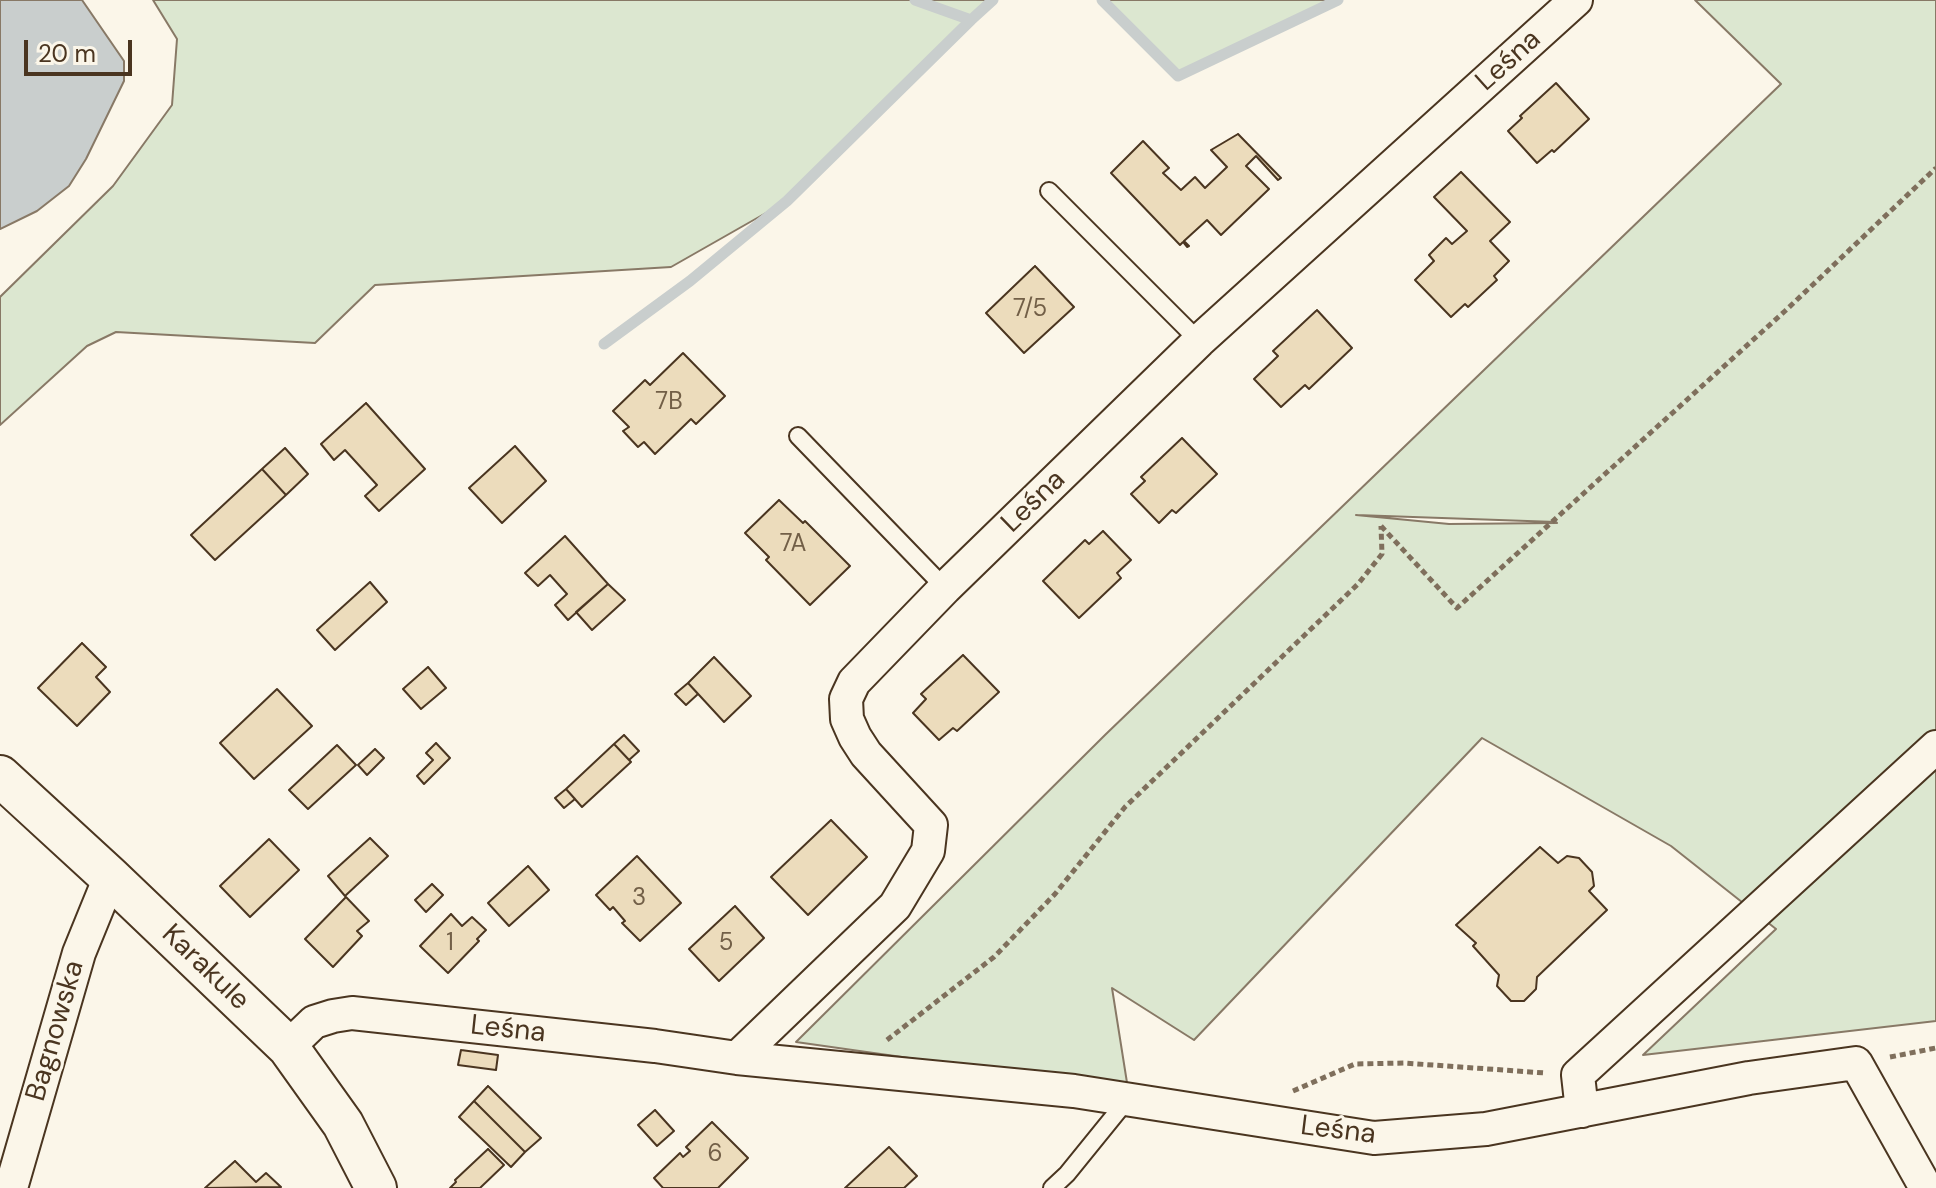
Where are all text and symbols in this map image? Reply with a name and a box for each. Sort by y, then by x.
street label: Leśna [1470,23,1548,99]
scale bar [28,24,136,74]
text: 20 m [38,38,96,69]
house number: 7/5 [1013,296,1047,324]
house number: 7B [655,389,683,417]
street label: Leśna [995,464,1073,540]
house number: 7A [780,531,806,559]
house number: 3 [632,885,646,913]
street label: Karakule [154,918,256,1018]
house number: 1 [446,930,454,958]
house number: 5 [719,930,733,958]
street label: Bagnowska [20,957,92,1105]
street label: Leśna [469,1009,547,1051]
street label: Leśna [1299,1110,1377,1152]
house number: 6 [707,1141,723,1169]

